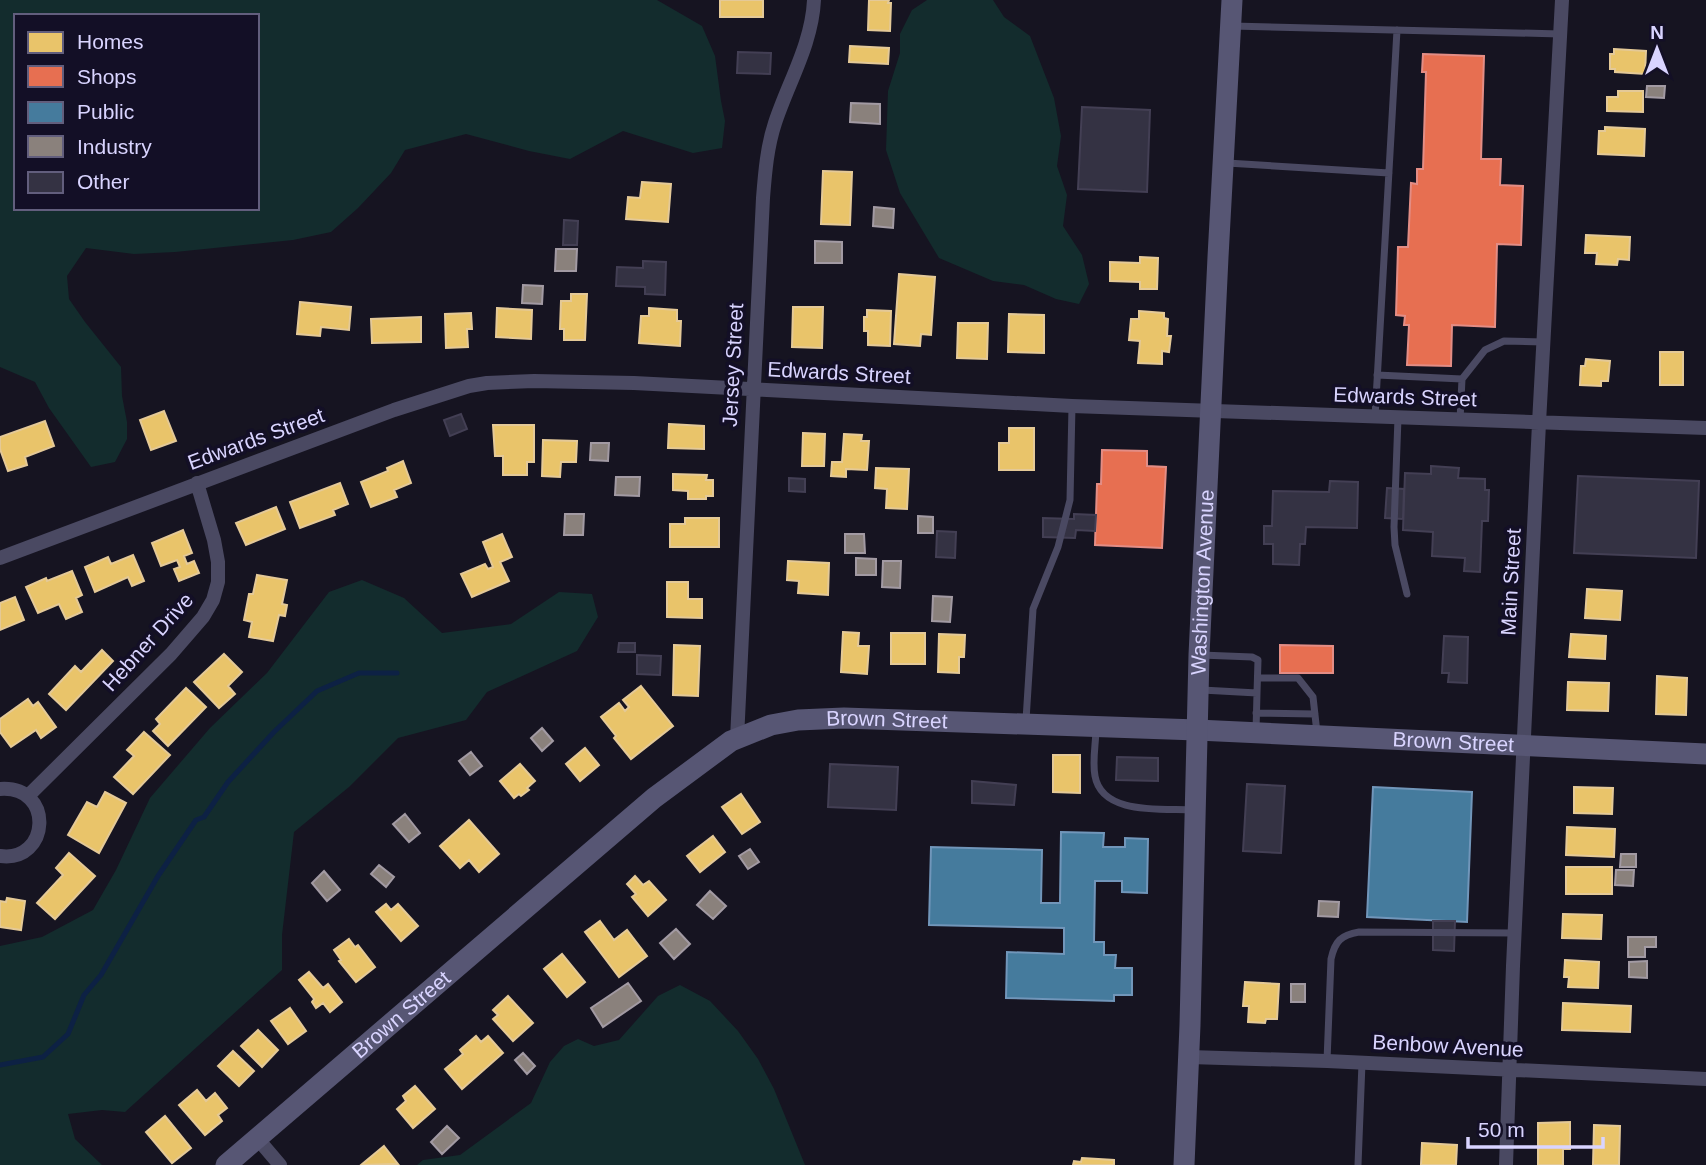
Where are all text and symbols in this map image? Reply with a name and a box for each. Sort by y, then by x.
legend [14,14,259,210]
north arrow [1622,14,1692,84]
text: N [1650,22,1664,43]
text: Homes [77,30,144,53]
text: Shops [77,65,137,88]
text: Public [77,100,134,123]
text: Industry [77,135,152,158]
text: Other [77,170,130,193]
street label: Jersey Street [718,302,747,427]
street label: Edwards Street [767,357,911,388]
street label: Edwards Street [1333,383,1477,411]
street label: Edwards Street [184,403,327,474]
street label: Washington Avenue [1187,489,1218,675]
street label: Main Street [1496,528,1525,636]
street label: Hebner Drive [98,588,198,695]
street label: Brown Street [826,706,948,733]
street label: Brown Street [1392,727,1515,756]
street label: Brown Street [347,966,455,1063]
street label: Benbow Avenue [1372,1030,1524,1061]
scale bar [1468,1106,1603,1150]
text: 50 m [1478,1118,1525,1141]

